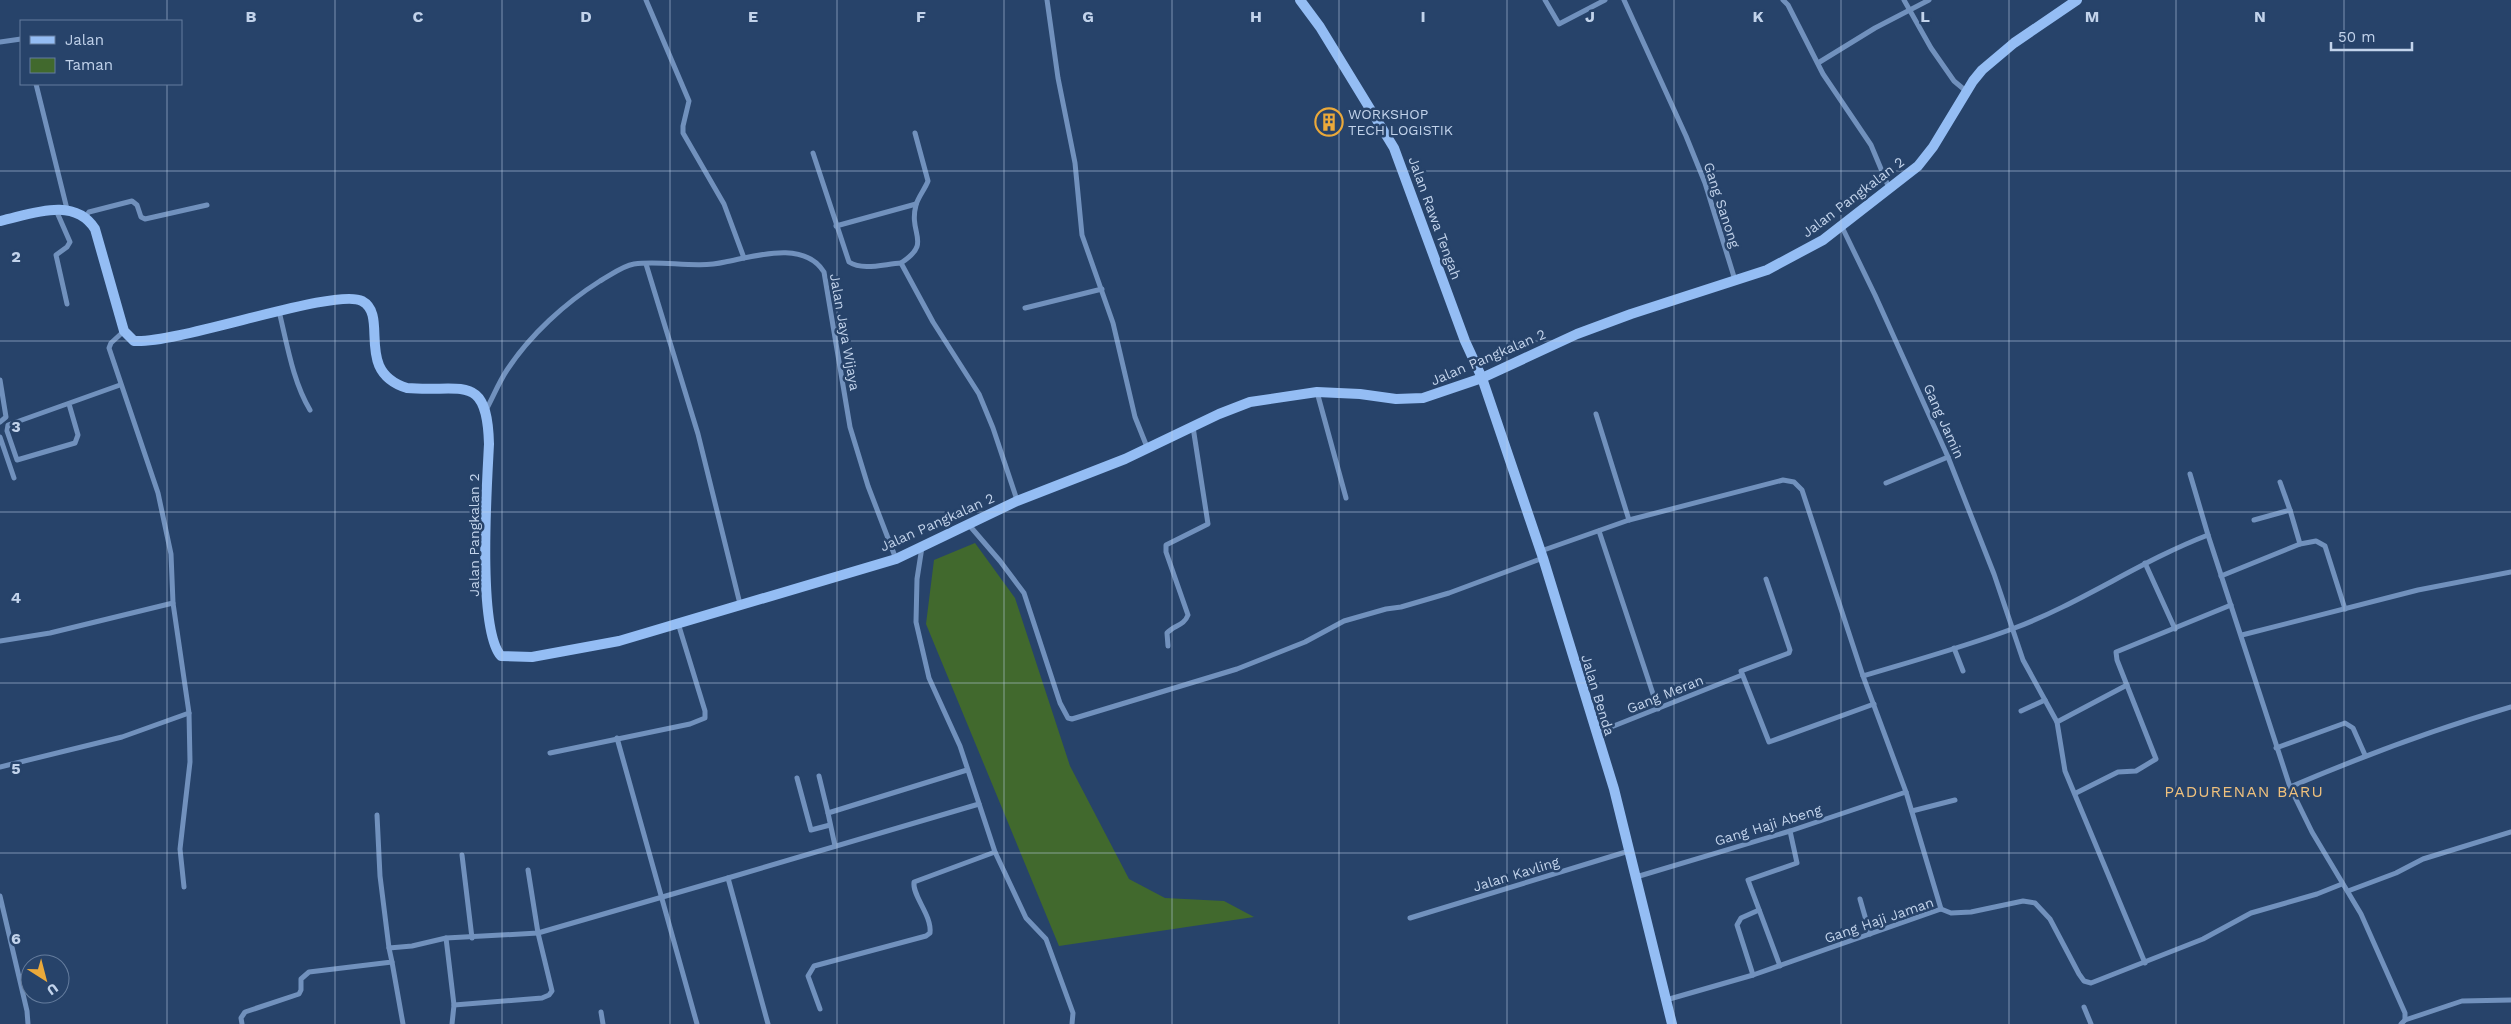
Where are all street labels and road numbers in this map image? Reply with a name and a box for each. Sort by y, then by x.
street label: Jalan Pangkalan 2 [1799,153,1907,241]
street label: Jalan Rawa Tengah [1405,154,1465,282]
street label: Gang Sanong [1701,160,1744,250]
street label: Jalan Jaya Wijaya [827,272,863,392]
street label: Jalan Pangkalan 2 [1428,326,1548,388]
street label: Gang Jamin [1920,381,1968,461]
street label: Jalan Pangkalan 2 [466,473,482,597]
street label: Jalan Pangkalan 2 [877,490,997,554]
street label: Jalan Benda [1578,653,1618,737]
street label: Gang Meran [1624,671,1706,717]
street label: Gang Haji Abeng [1713,801,1824,849]
street label: Jalan Kavling [1471,853,1562,895]
street label: Gang Haji Jaman [1822,894,1936,946]

